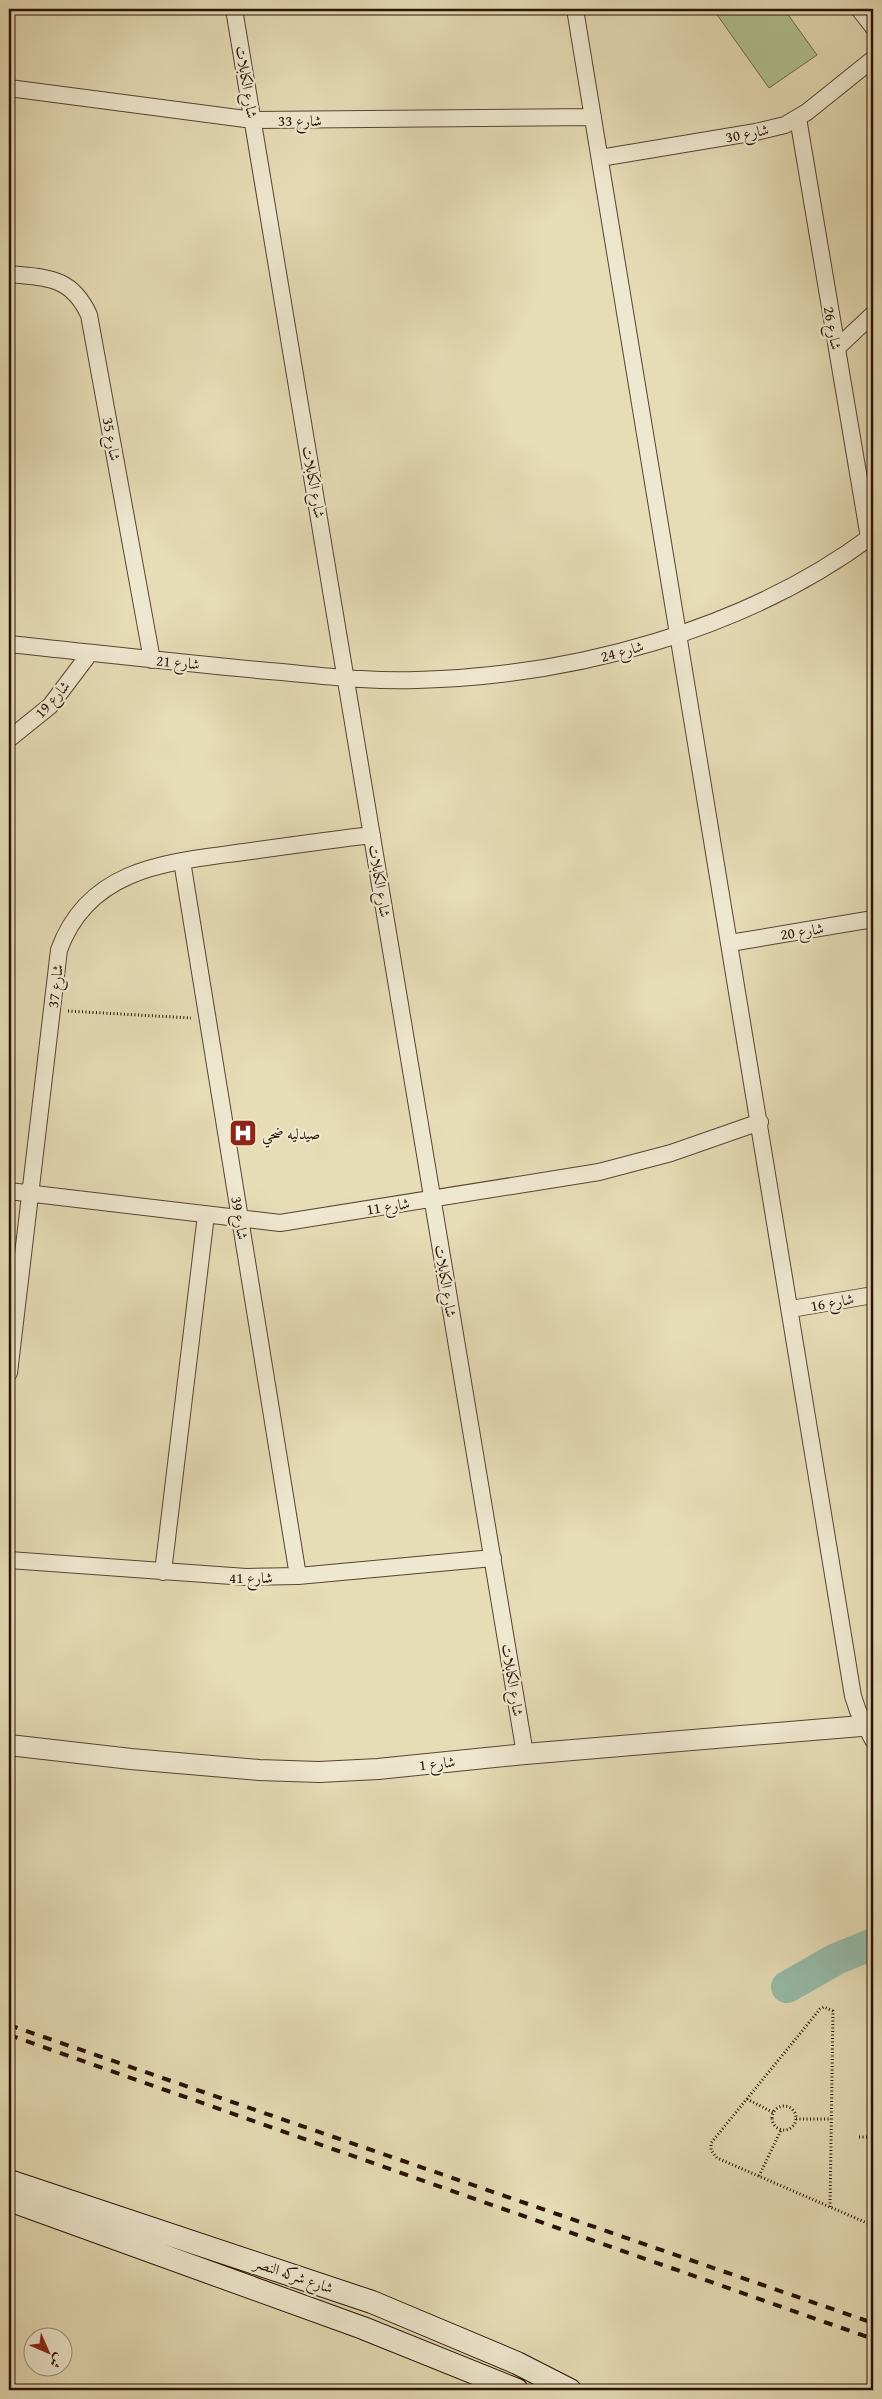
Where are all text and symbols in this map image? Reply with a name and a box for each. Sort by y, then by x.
street label: شارع الكابلات [228,44,263,120]
street label: شارع 33 [278,110,322,134]
street label: شارع 30 [724,119,771,150]
street label: شارع 26 [816,305,847,352]
street label: شارع 35 [95,416,126,463]
street label: شارع الكابلات [294,444,331,520]
street label: شارع 24 [598,635,647,670]
street label: شارع 21 [155,650,201,677]
street label: شارع 19 [30,676,77,724]
street label: شارع الكابلات [361,843,396,919]
street label: شارع 20 [779,917,826,948]
street label: شارع 37 [42,963,71,1009]
hospital icon: صيدليه ضحي [228,1118,258,1148]
place label: صيدليه ضحي [262,1123,320,1148]
street label: شارع 11 [365,1192,412,1223]
street label: شارع 39 [223,1195,254,1242]
street label: شارع الكابلات [427,1243,462,1319]
street label: شارع 16 [809,1288,856,1319]
street label: شارع 41 [229,1567,273,1591]
street label: شارع الكابلات [494,1642,529,1718]
street label: شارع 1 [418,1751,457,1778]
street label: شارع شركه النصر [249,2251,336,2301]
north arrow [22,2326,72,2376]
text: ش [45,2349,69,2373]

